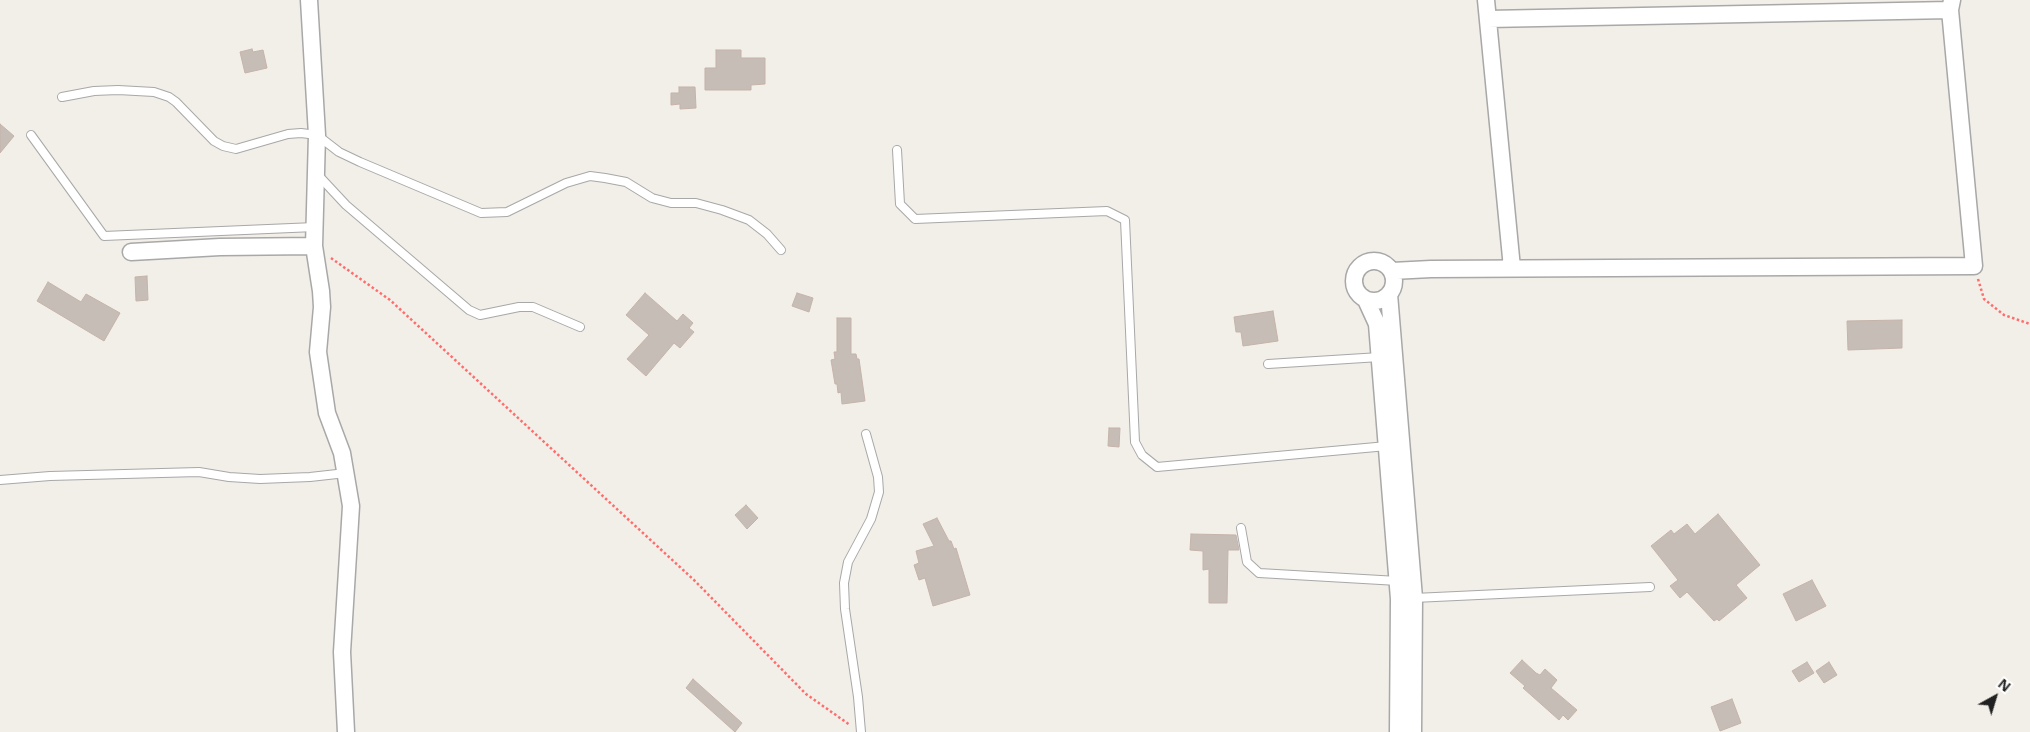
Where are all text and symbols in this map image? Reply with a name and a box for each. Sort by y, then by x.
north arrow [1970,672,2020,722]
text: N [1994,674,2015,696]

